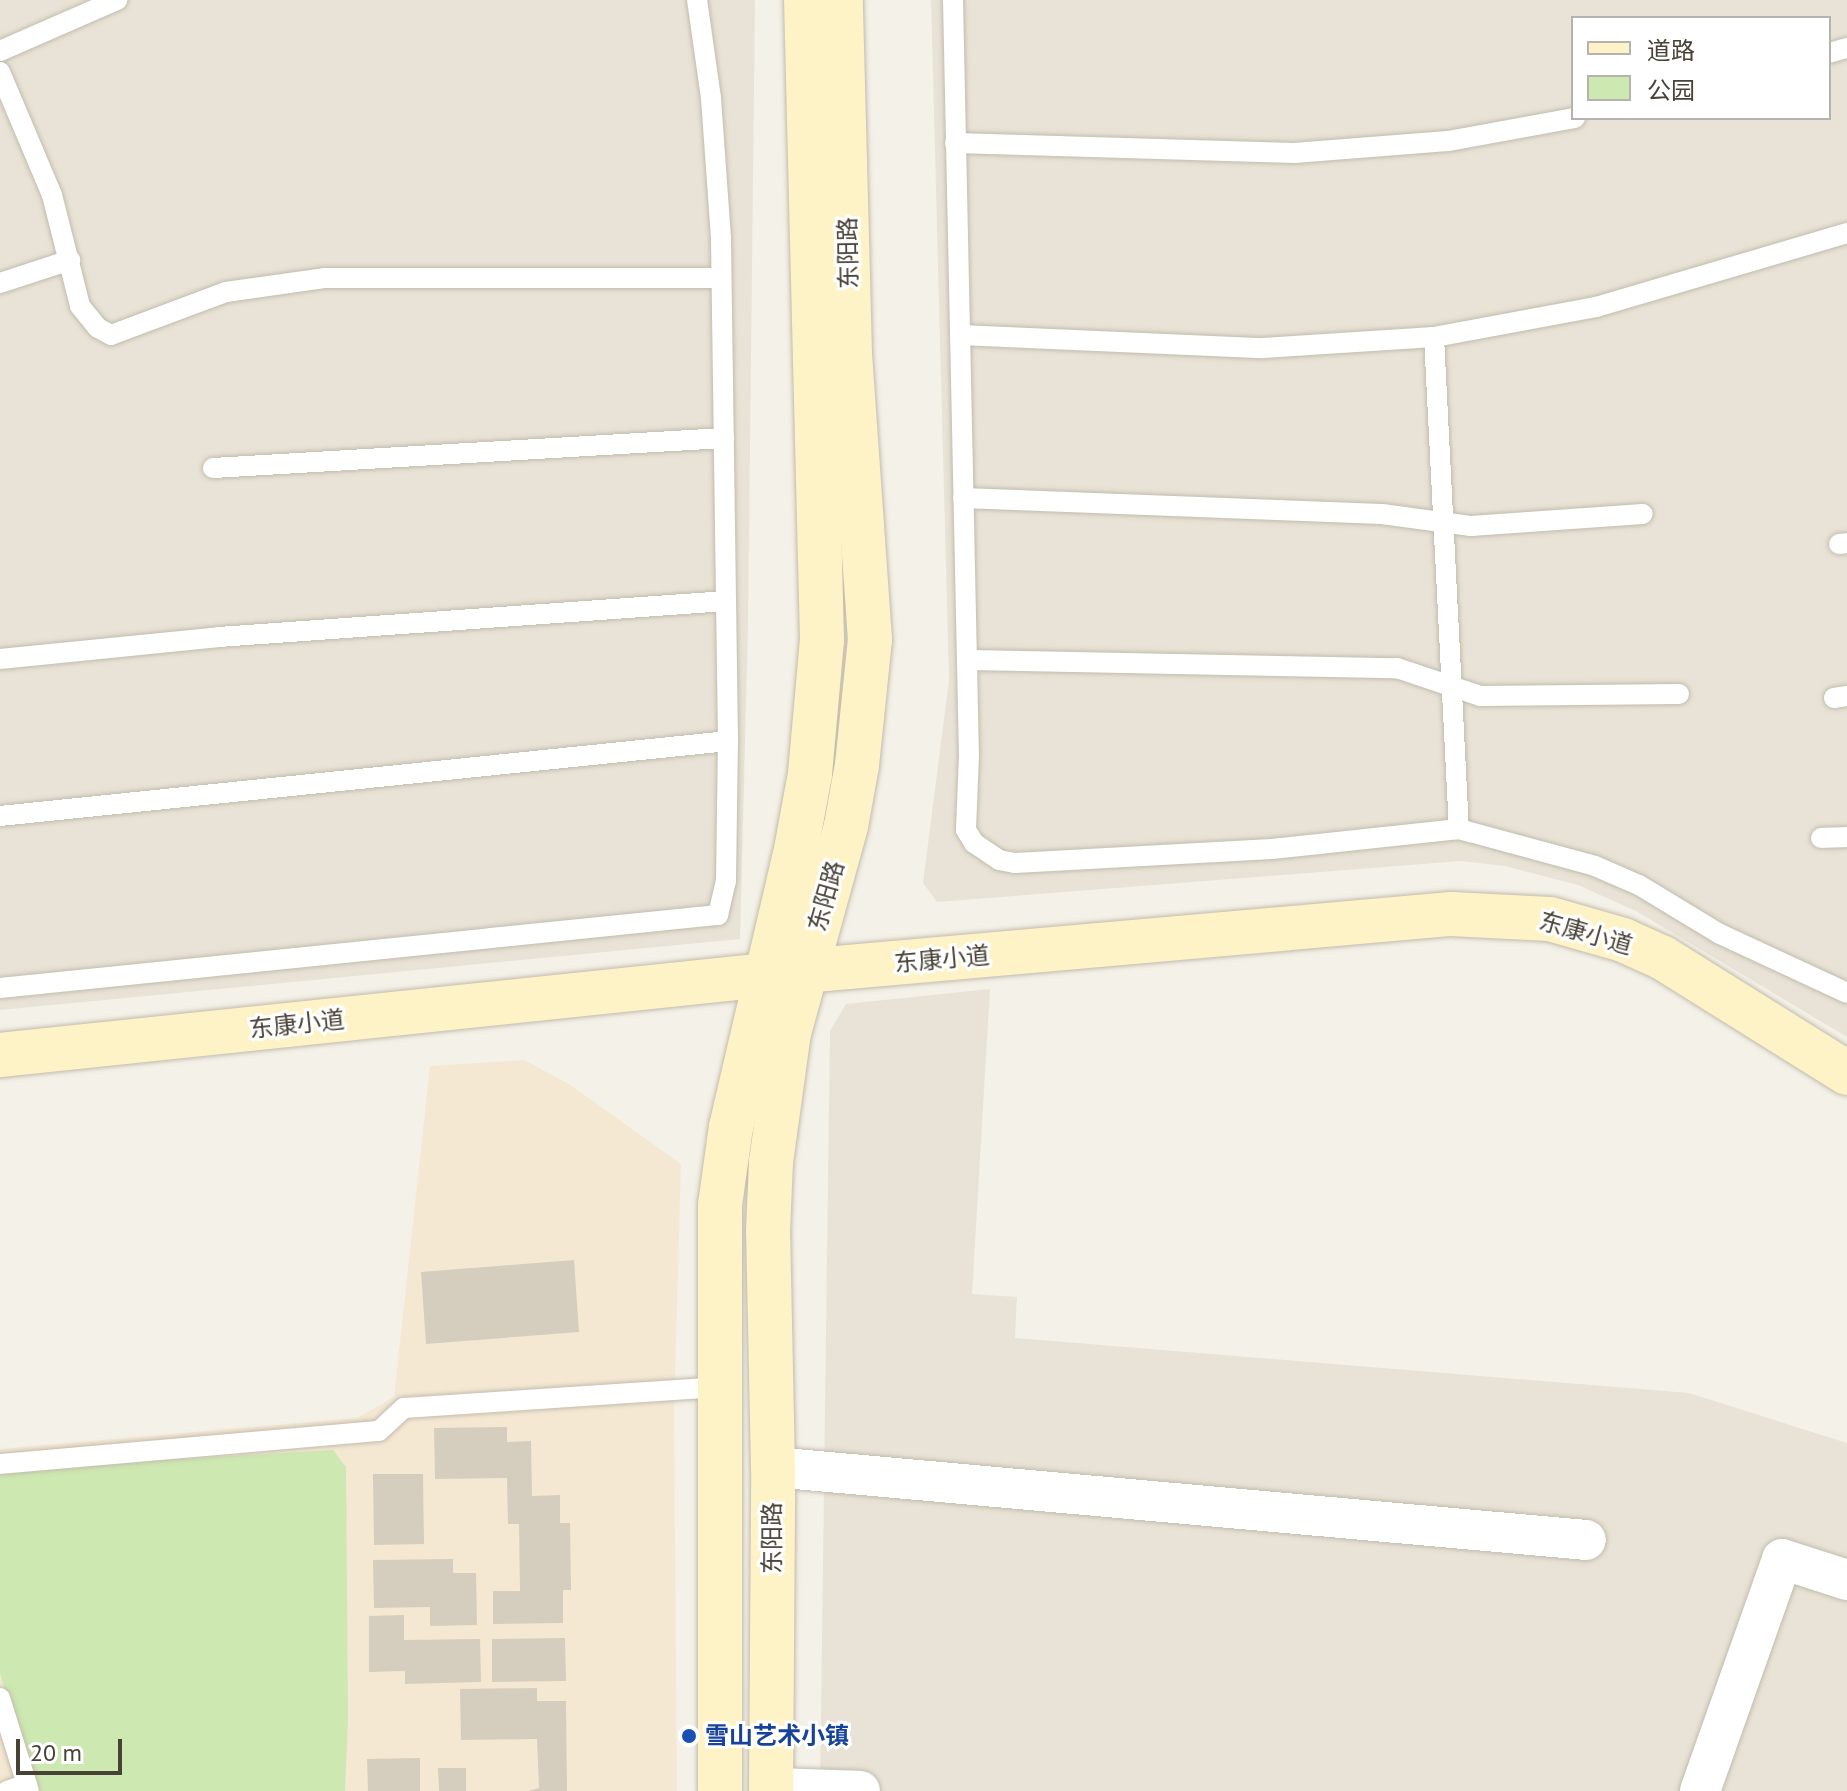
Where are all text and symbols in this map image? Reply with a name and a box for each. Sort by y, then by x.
legend [1571,16,1831,120]
text: 道路 [1647,35,1695,66]
text: 公园 [1647,75,1695,106]
street label: 东阳路 [833,217,863,289]
street label: 东阳路 [802,857,850,935]
street label: 东康小道 [1536,906,1636,960]
street label: 东康小道 [893,940,991,978]
street label: 东康小道 [248,1005,346,1043]
street label: 东阳路 [758,1502,786,1574]
place label: 雪山艺术小镇 [705,1722,849,1750]
scale bar [20,1723,126,1773]
marker: 雪山艺术小镇 [680,1727,698,1745]
text: 20 m [30,1737,82,1768]

